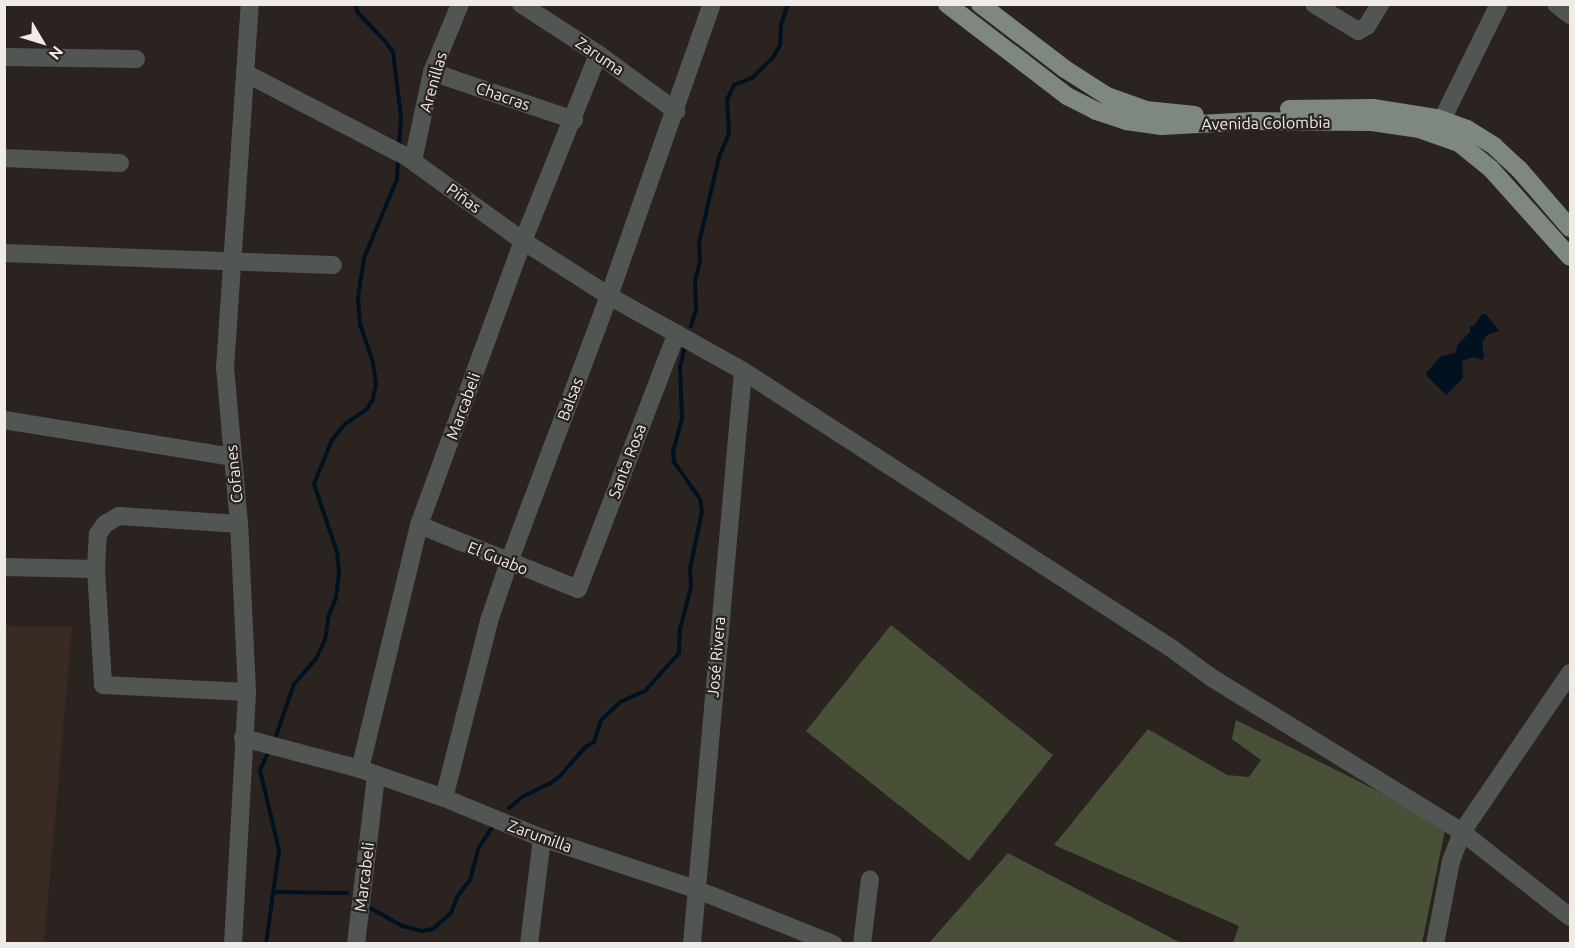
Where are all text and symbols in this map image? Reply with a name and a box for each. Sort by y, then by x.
north arrow [12,12,72,72]
street label: Zaruma [572,33,628,79]
text: N [45,43,67,63]
street label: Arenillas [415,50,451,114]
street label: Chacras [473,78,533,114]
street label: Avenida Colombia [1201,112,1331,134]
street label: Piñas [443,179,485,217]
street label: Marcabeli [442,370,484,442]
street label: Balsas [553,375,587,423]
street label: Santa Rosa [604,421,650,501]
street label: Cofanes [221,444,247,504]
street label: El Guabo [465,537,531,579]
street label: José Rivera [703,616,729,698]
street label: Zarumilla [505,816,575,856]
street label: Marcabeli [350,841,378,913]

